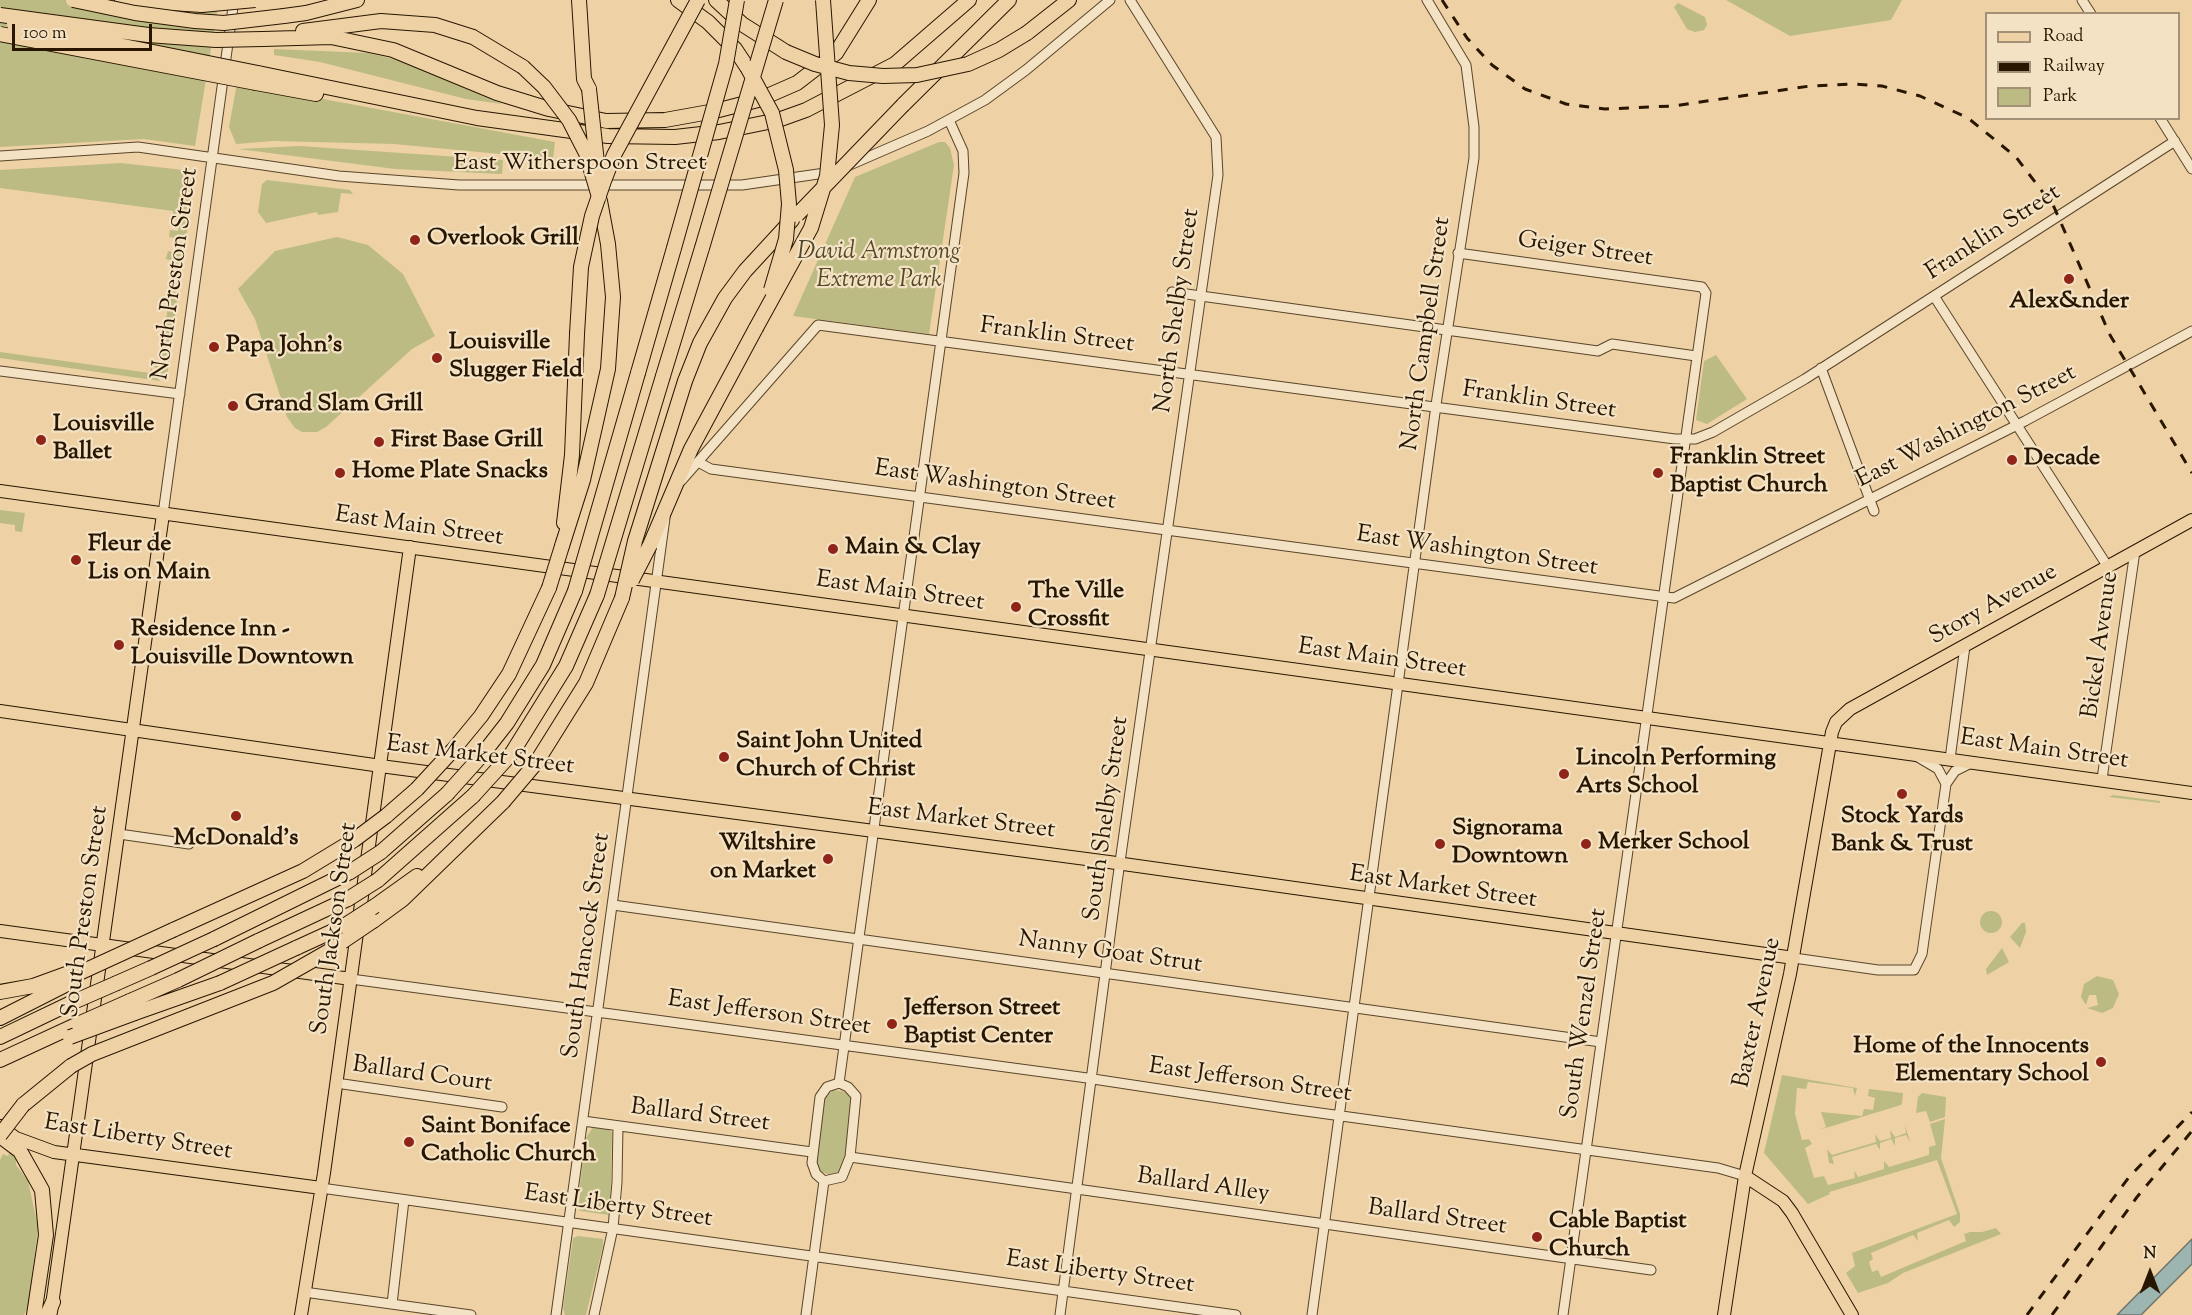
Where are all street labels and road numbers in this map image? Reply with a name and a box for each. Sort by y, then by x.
street label: East Witherspoon Street [454,151,706,179]
street label: North Preston Street [148,166,206,382]
street label: Franklin Street [1921,180,2067,288]
street label: North Shelby Street [1150,207,1208,415]
street label: North Campbell Street [1397,215,1459,453]
street label: Geiger Street [1515,227,1655,275]
street label: Franklin Street [978,313,1136,361]
street label: East Washington Street [1852,360,2082,496]
street label: Franklin Street [1460,377,1618,427]
street label: East Washington Street [873,456,1117,518]
street label: East Main Street [333,502,505,554]
street label: East Washington Street [1355,522,1599,584]
street label: Story Avenue [1925,559,2063,653]
street label: East Main Street [814,567,986,619]
street label: Bickel Avenue [2077,570,2127,720]
street label: East Main Street [1296,634,1468,686]
street label: South Shelby Street [1079,715,1137,923]
street label: East Main Street [1958,725,2130,777]
street label: East Market Street [384,731,576,783]
street label: East Market Street [865,795,1057,847]
street label: South Preston Street [58,804,116,1020]
street label: South Jackson Street [307,821,365,1037]
street label: South Hancock Street [558,831,618,1061]
street label: East Market Street [1347,862,1539,916]
street label: South Wenzel Street [1557,907,1615,1121]
street label: Nanny Goat Strut [1016,927,1204,981]
street label: Baxter Avenue [1729,935,1789,1091]
street label: East Jefferson Street [666,987,872,1043]
street label: Ballard Court [350,1052,494,1100]
street label: East Jefferson Street [1147,1054,1353,1110]
street label: Ballard Street [629,1094,771,1140]
street label: East Liberty Street [42,1110,234,1168]
street label: Ballard Alley [1135,1163,1271,1211]
street label: East Liberty Street [522,1181,714,1235]
street label: Ballard Street [1366,1195,1508,1243]
street label: East Liberty Street [1004,1247,1196,1301]

